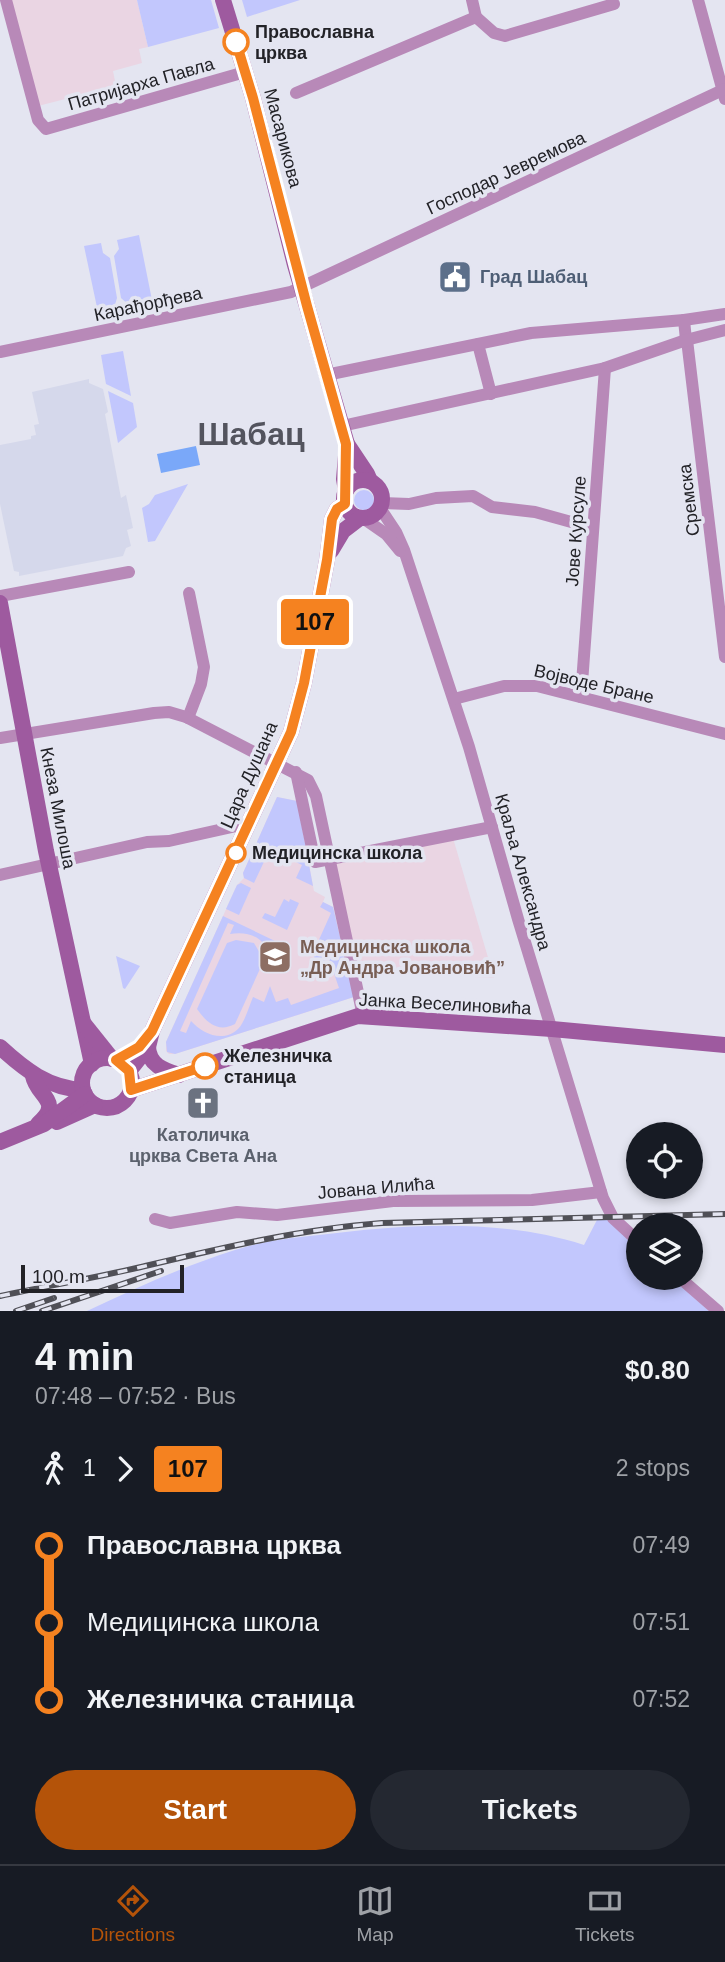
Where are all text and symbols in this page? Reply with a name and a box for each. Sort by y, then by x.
place label: Православна црква [255,22,375,63]
marker: Православна црква [223,29,249,55]
street label: Патријарха Павла [66,53,217,114]
street label: Масарикова [260,86,306,191]
street label: Господар Јевремова [423,127,589,219]
public building icon: Град Шабац [436,258,474,296]
place label: Град Шабац [480,267,587,287]
street label: Карађорђева [92,283,205,325]
district label: Шабац [197,416,305,452]
street label: Сремска [675,462,703,537]
street label: Јове Курсуле [562,475,590,587]
line badge: 107 [275,599,355,645]
text: 107 [295,608,335,635]
street label: Војводе Бране [532,661,656,707]
street label: Цара Душана [217,718,282,831]
street label: Кнеза Милоша [36,745,80,872]
street label: Краља Александра [491,791,555,954]
marker: Медицинска школа [226,843,246,863]
place label: Медицинска школа [252,843,423,863]
place label: Медицинска школа „Др Андра Јовановић” [300,937,505,978]
school or university icon: Медицинска школа „Др Андра Јовановић” [256,938,294,976]
street label: Јанка Веселиновића [358,989,533,1019]
place label: Железничка станица [223,1046,333,1087]
marker: Железничка станица [192,1053,218,1079]
church icon: Католичка црква Света Ана [184,1084,222,1122]
map controls [626,1122,703,1290]
button: locate [626,1122,703,1199]
place label: Католичка црква Света Ана [129,1125,278,1166]
street label: Јована Илића [317,1173,436,1203]
button: layers [626,1213,703,1290]
scale bar [21,1262,184,1294]
text: 100 m [32,1266,85,1287]
text: 4 min [35,1336,134,1378]
text: $0.80 [625,1355,690,1385]
text: 07:48 – 07:52 · Bus [35,1383,236,1409]
icon: walk [35,1450,73,1488]
icon: forward [106,1450,144,1488]
text: 1 [83,1455,96,1481]
text: 107 [168,1455,208,1482]
text: 2 stops [616,1455,690,1481]
text: Православна црква [87,1530,341,1560]
text: 07:49 [632,1532,690,1558]
text: Медицинска школа [87,1607,319,1637]
text: 07:51 [632,1609,690,1635]
text: Железничка станица [87,1684,354,1714]
text: 07:52 [632,1686,690,1712]
button: Start [35,1770,356,1850]
button: Tickets [370,1770,690,1850]
tab: Directions [91,1882,175,1946]
tab: Map [356,1882,394,1946]
tab: Tickets [575,1882,634,1946]

